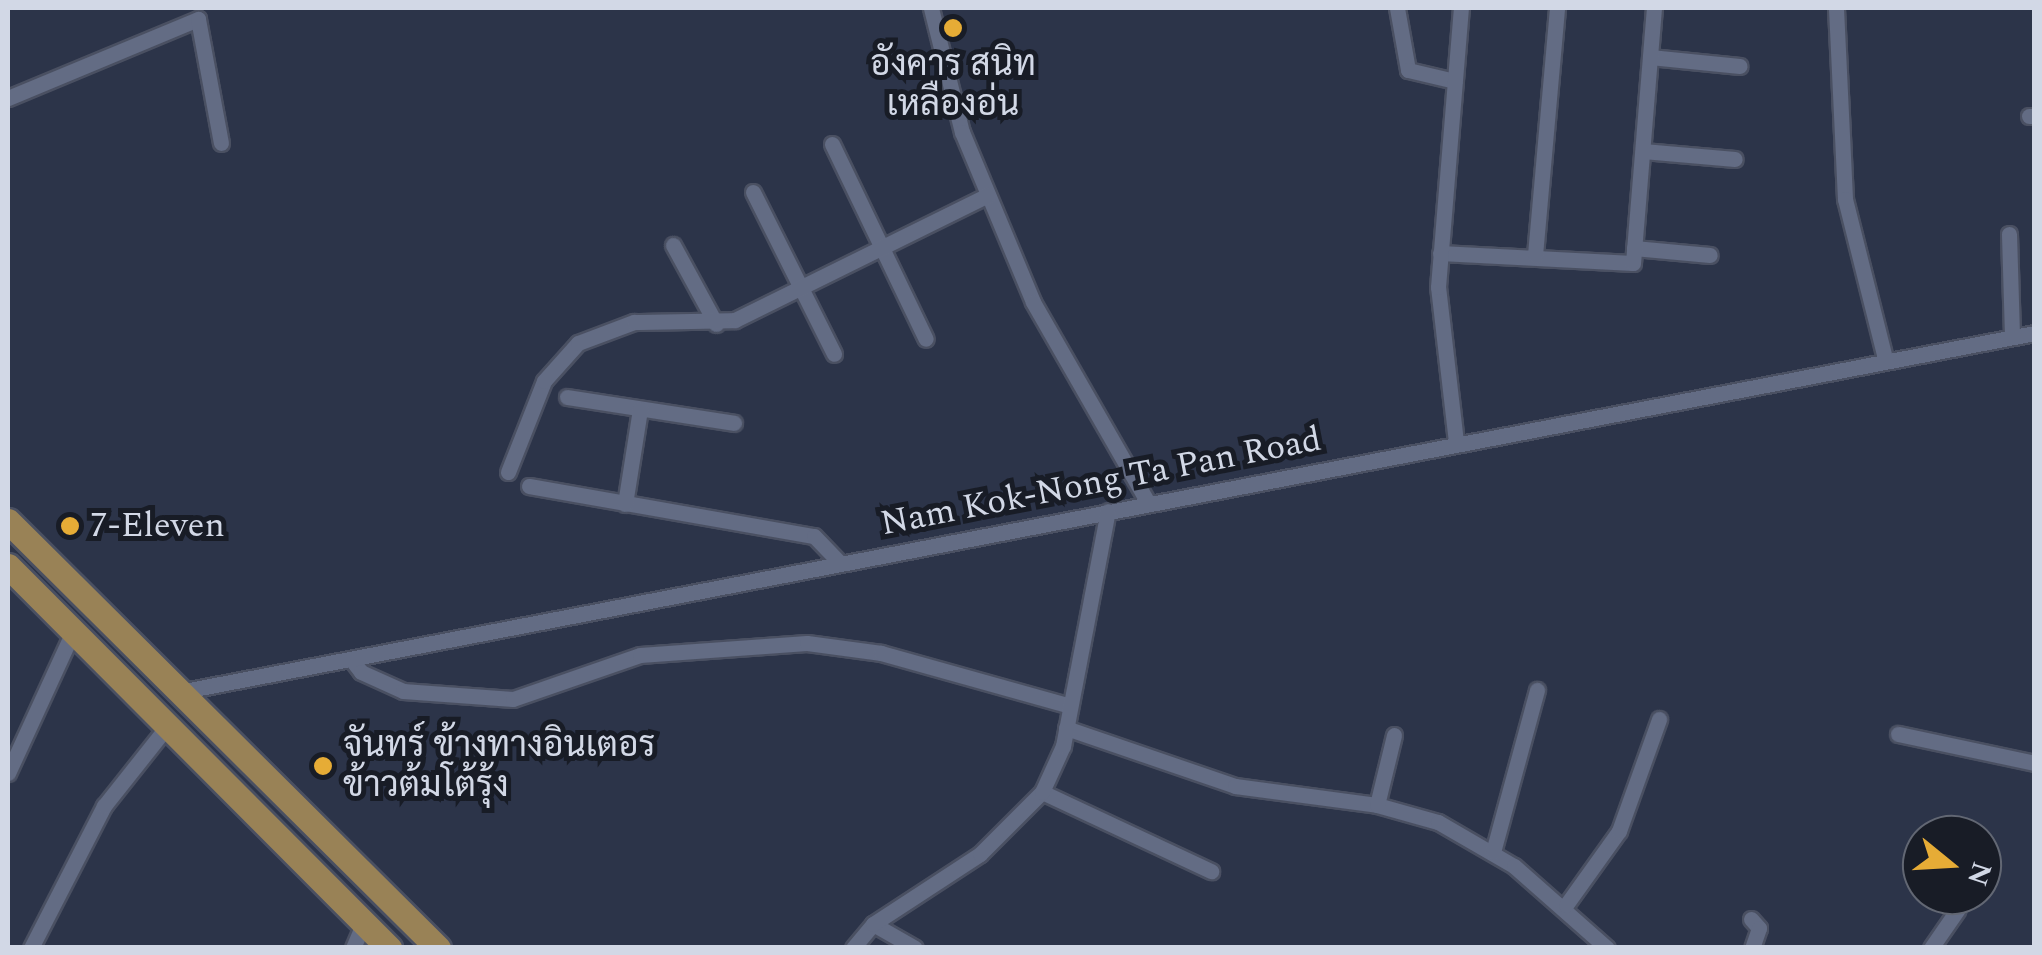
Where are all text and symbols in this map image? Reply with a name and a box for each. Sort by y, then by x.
marker: อังคาร สนิท เหลืองอ่น [942,17,964,39]
place label: อังคาร สนิท เหลืองอ่น [870,44,1036,126]
street label: Nam Kok-Nong Ta Pan Road [877,419,1325,545]
place label: 7-Eleven [90,505,225,547]
marker: 7-Eleven [59,515,81,537]
place label: จันทร์ ข้างทางอินเตอร ข้าวต้มโต้รุ้ง [343,725,655,807]
marker: จันทร์ ข้างทางอินเตอร ข้าวต้มโต้รุ้ง [312,755,334,777]
north arrow [1902,815,2002,915]
text: N [1955,856,2003,891]

